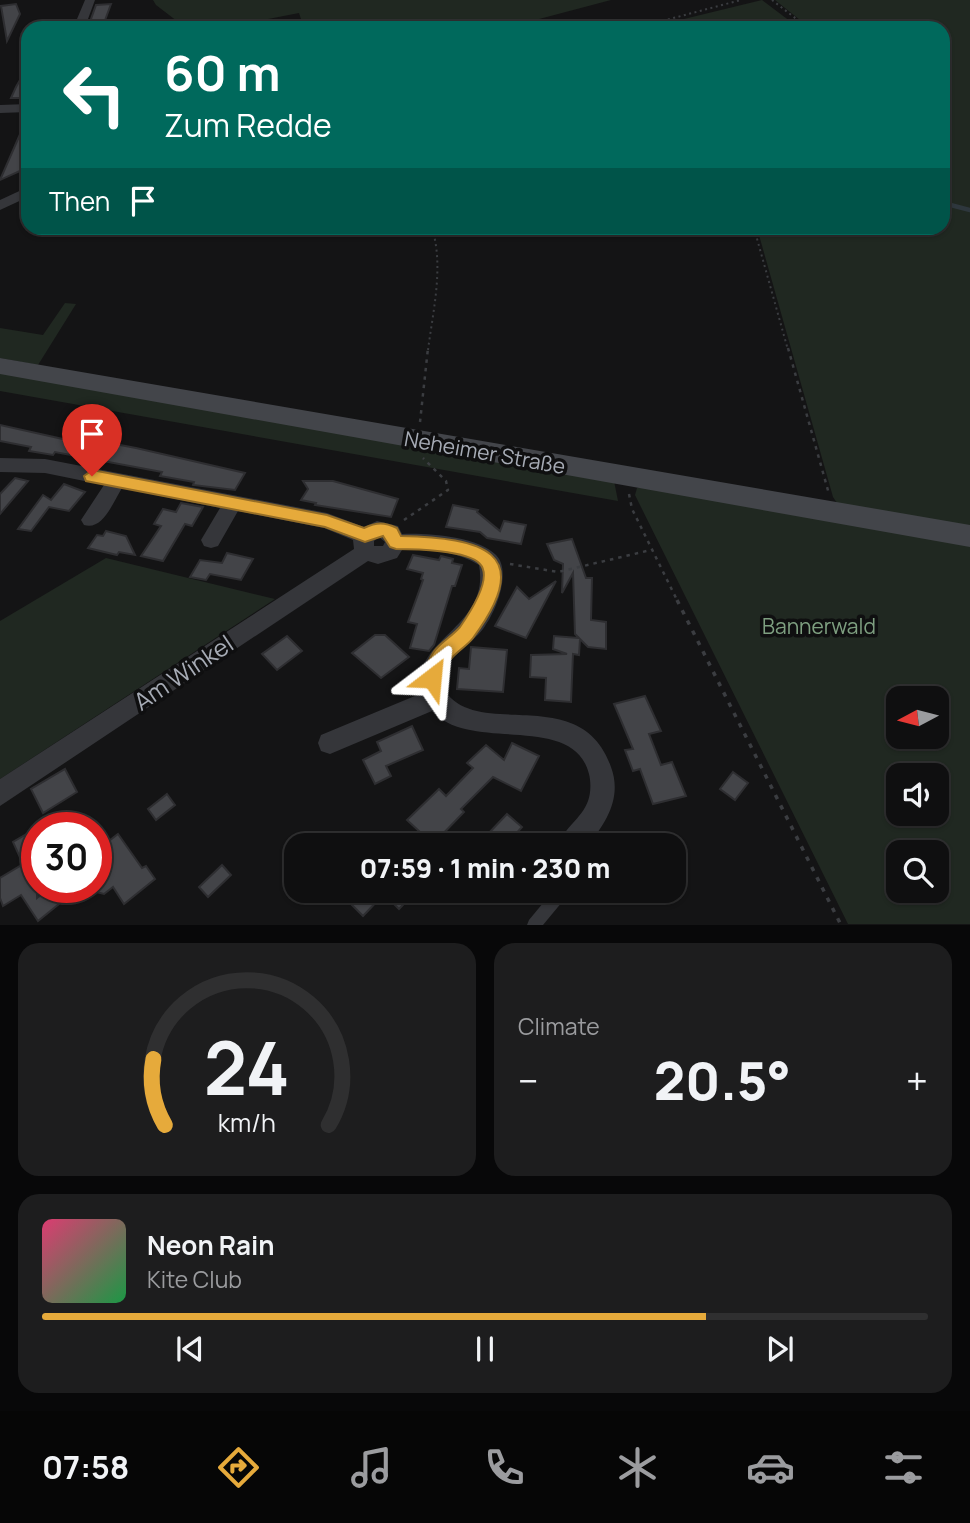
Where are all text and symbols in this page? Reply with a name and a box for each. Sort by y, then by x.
text: 60 m [164,39,281,106]
icon: left [49,49,140,140]
text: Zum Redde [164,103,332,147]
icon: arrive [124,182,162,220]
text: Then [49,183,110,219]
pin [62,404,122,476]
icon: arrive [73,415,111,453]
street label: Neheimer Straße [402,424,568,480]
park label: Bannerwald [762,612,876,640]
street label: Am Winkel [127,627,239,717]
position arrow [395,641,469,715]
north arrow [886,686,948,749]
map controls [886,686,949,903]
button: sound [886,763,949,826]
speed limit sign: 30 [21,812,112,903]
button: search [886,840,949,903]
text: 07:59 · 1 min · 230 m [360,850,610,886]
text: Climate [518,1010,600,1042]
text: 24 [204,1018,290,1118]
text: 20.5° [654,1045,791,1116]
text: − [518,1054,539,1106]
text: + [906,1054,928,1106]
text: km/h [218,1105,276,1140]
text: Neon Rain [147,1227,275,1263]
text: Kite Club [147,1263,242,1295]
icon: previous [171,1330,209,1368]
icon: pause [466,1330,504,1368]
icon: next [761,1330,799,1368]
icon: directions [214,1443,263,1492]
icon: music [347,1443,396,1492]
icon: phone [480,1443,529,1492]
icon: climate [613,1443,662,1492]
icon: car [746,1443,795,1492]
icon: filters [879,1443,928,1492]
text: 07:58 [42,1445,129,1489]

